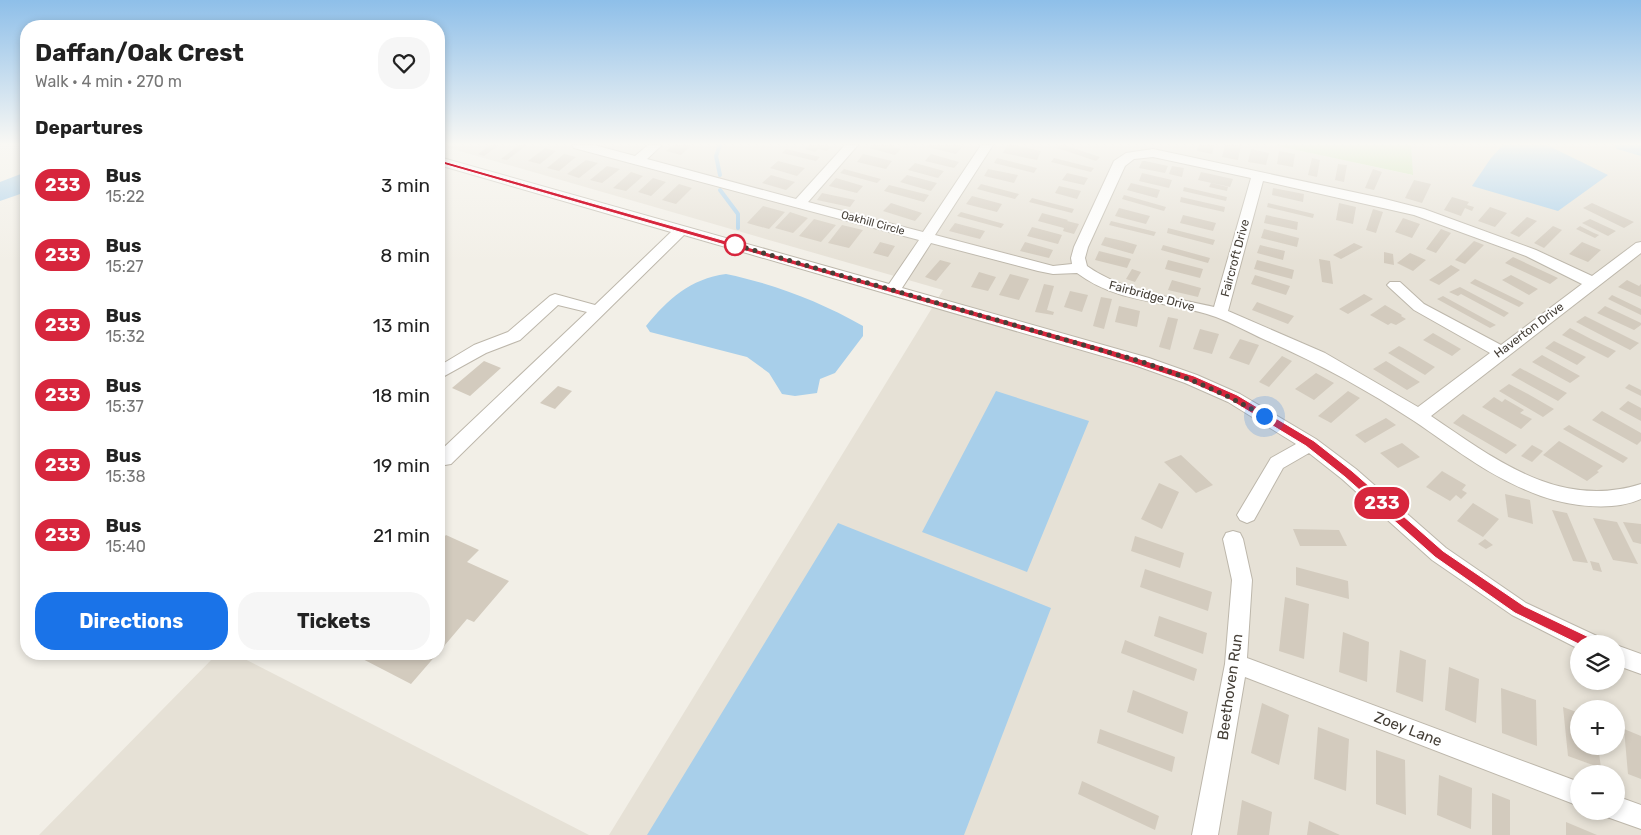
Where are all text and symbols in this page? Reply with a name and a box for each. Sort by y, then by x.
button: heart [378,37,430,89]
text: Daffan/Oak Crest [35,39,244,67]
text: Walk · 4 min · 270 m [35,72,182,91]
text: Departures [35,116,143,139]
text: Bus [105,164,142,187]
text: 233 [45,174,80,196]
text: 3 min [381,174,430,197]
text: 15:22 [105,187,145,206]
street label: Oakhill Circle [840,208,906,238]
street label: Faircroft Drive [1218,217,1252,298]
text: Bus [105,234,142,257]
unlabelled marker [724,234,746,256]
text: 233 [45,244,80,266]
text: 8 min [380,244,430,267]
text: 15:27 [105,257,144,276]
street label: Fairbridge Drive [1108,278,1197,314]
street label: Haverton Drive [1491,299,1567,361]
text: Bus [105,304,142,327]
text: 233 [45,314,80,336]
text: 13 min [373,314,430,337]
text: 15:32 [105,327,145,346]
text: Bus [105,374,142,397]
text: 233 [45,384,80,406]
text: 18 min [372,384,430,407]
text: 15:37 [105,397,144,416]
your location [1252,404,1277,429]
text: Bus [105,444,142,467]
text: 233 [45,454,80,476]
text: 19 min [373,454,430,477]
text: 15:38 [105,467,146,486]
line badge: 233 [1353,487,1411,519]
text: 233 [1364,492,1400,514]
text: Bus [105,514,142,537]
text: 233 [45,524,80,546]
text: 21 min [373,524,430,547]
text: 15:40 [105,537,146,556]
button: Directions [35,592,228,650]
button: Tickets [238,592,430,650]
street label: Beethoven Run [1214,633,1246,741]
map controls [1570,635,1625,820]
button: layers [1570,635,1625,690]
button: + [1570,700,1625,755]
street label: Zoey Lane [1372,708,1444,750]
button: − [1570,765,1625,820]

